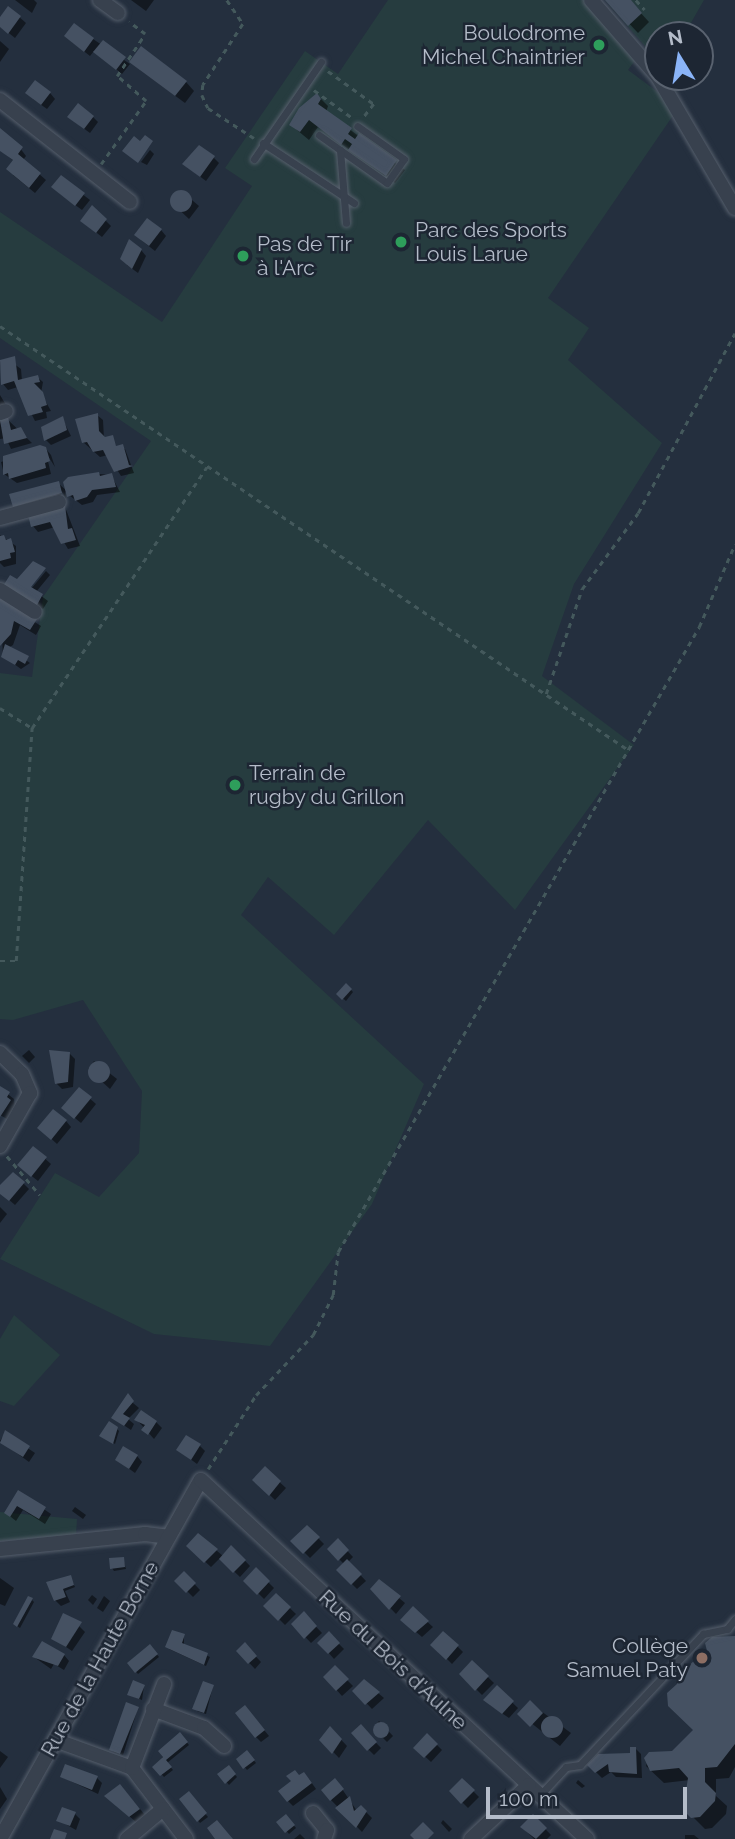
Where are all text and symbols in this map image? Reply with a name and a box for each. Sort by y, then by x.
place label: Boulodrome Michel Chaintrier [421,20,585,70]
north arrow [644,21,714,91]
text: N [666,25,685,50]
marker: Boulodrome Michel Chaintrier [591,37,607,53]
place label: Parc des Sports Louis Larue [415,217,567,267]
place label: Pas de Tir à l'Arc [257,231,352,281]
marker: Parc des Sports Louis Larue [393,234,409,250]
marker: Pas de Tir à l'Arc [235,248,251,264]
place label: Terrain de rugby du Grillon [249,760,405,810]
marker: Terrain de rugby du Grillon [227,777,243,793]
street label: Rue de la Haute Borne [36,1557,164,1761]
street label: Rue du Bois d'Aulne [314,1585,472,1735]
place label: Collège Samuel Paty [566,1633,688,1683]
marker: Collège Samuel Paty [694,1650,710,1666]
scale bar [490,1772,691,1816]
text: 100 m [499,1786,558,1811]

